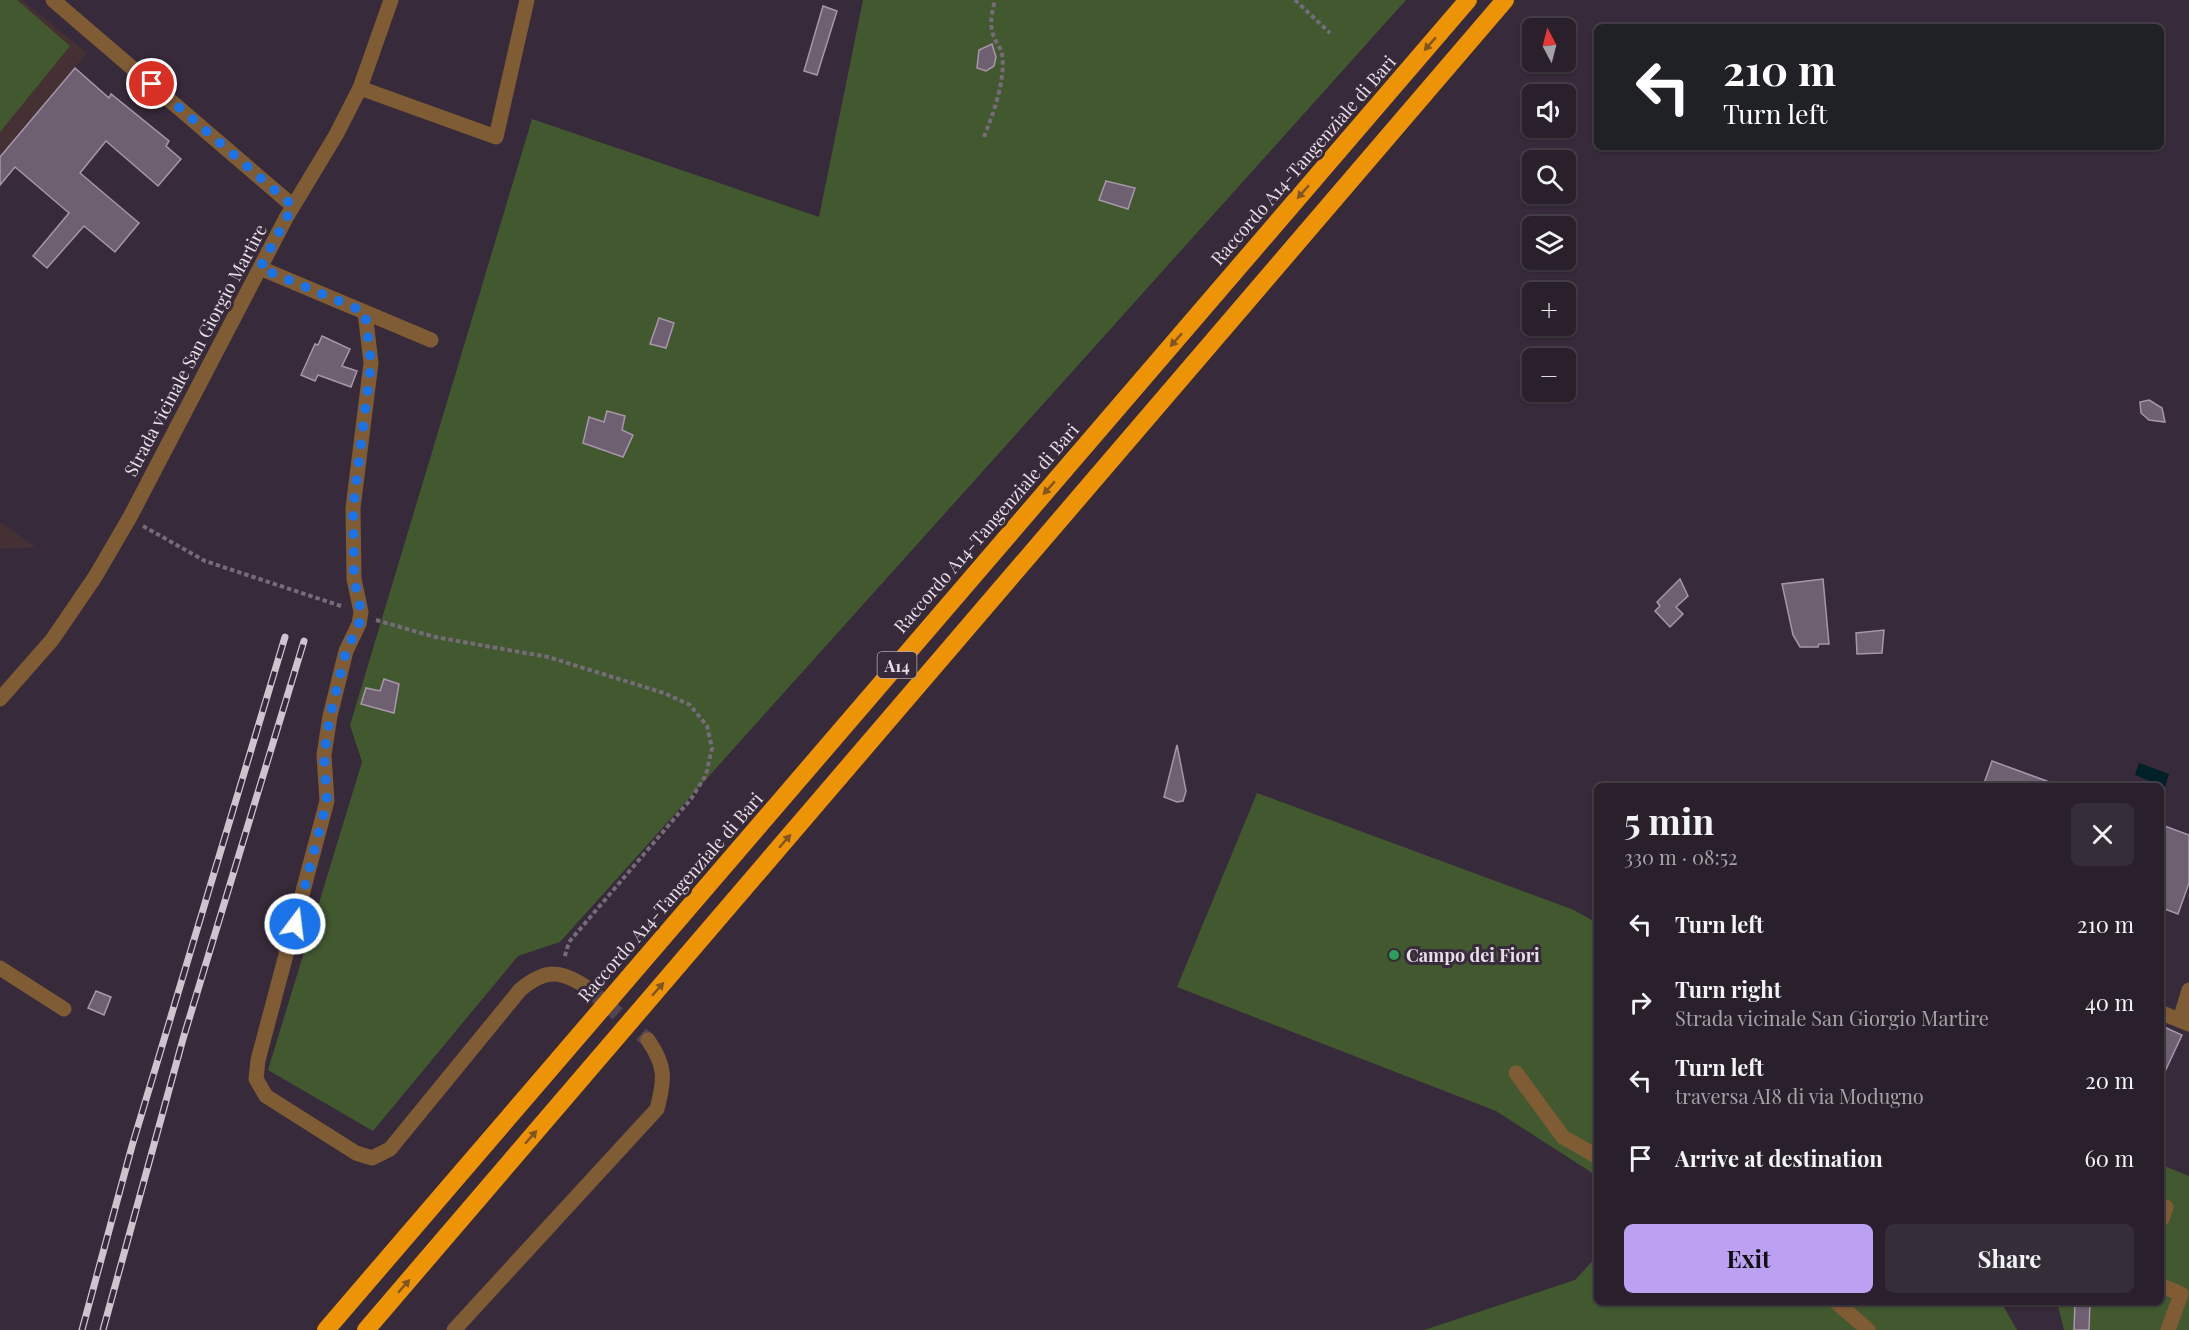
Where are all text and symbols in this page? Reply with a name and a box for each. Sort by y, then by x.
north arrow [1522,18,1576,72]
map controls [1522,18,1576,402]
one-way arrow [1424,36,1437,51]
text: 210 m [1723,41,1836,97]
icon: left [1624,48,1702,126]
street label: Raccordo A14-Tangenziale di Bari [1205,50,1401,270]
pin [126,58,177,109]
icon: arrive [135,67,168,100]
button: sound [1522,84,1576,138]
text: Turn left [1723,95,1827,131]
button: search [1522,150,1576,204]
one-way arrow [1296,184,1309,200]
button: layers [1522,216,1576,270]
street label: Strada vicinale San Giorgio Martire [118,220,272,480]
button: + [1522,282,1576,336]
one-way arrow [1169,332,1182,348]
button: − [1522,348,1576,402]
street label: Raccordo A14-Tangenziale di Bari [888,418,1084,638]
one-way arrow [1042,480,1055,496]
road number: A14 [878,652,916,678]
street label: Raccordo A14-Tangenziale di Bari [572,787,768,1007]
text: 5 min [1624,796,1714,844]
button: close [2071,803,2134,866]
one-way arrow [778,834,791,849]
text: 330 m · 08:52 [1624,843,1738,870]
position arrow [263,892,327,956]
icon: left [1624,908,1657,941]
text: Turn left [1675,909,1764,939]
text: 210 m [2077,909,2134,939]
place label: Campo dei Fiori [1406,943,1540,967]
marker: Campo dei Fiori [1387,948,1401,962]
text: Turn right [1675,974,1781,1004]
one-way arrow [651,982,664,997]
icon: right [1624,986,1657,1019]
text: 40 m [2085,987,2134,1017]
text: Strada vicinale San Giorgio Martire [1675,1004,1989,1031]
text: Turn left [1675,1052,1764,1082]
icon: left [1624,1064,1657,1097]
text: 20 m [2085,1065,2134,1095]
text: traversa AI8 di via Modugno [1675,1082,1924,1109]
one-way arrow [524,1130,538,1145]
icon: arrive [1624,1142,1657,1175]
text: Arrive at destination [1675,1143,1883,1173]
text: 60 m [2084,1143,2134,1173]
button: Exit [1624,1224,1873,1293]
button: Share [1885,1224,2134,1293]
one-way arrow [397,1279,410,1294]

